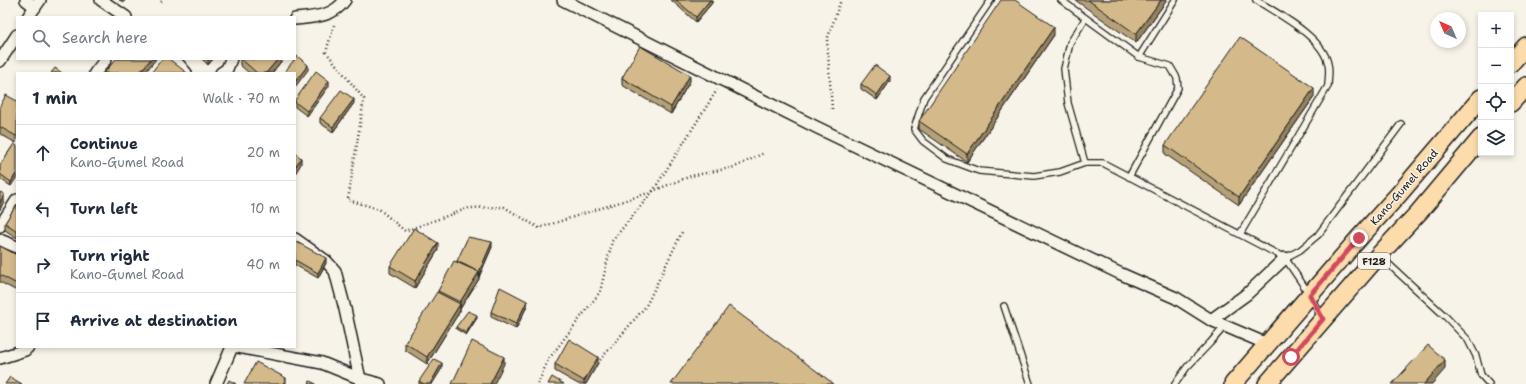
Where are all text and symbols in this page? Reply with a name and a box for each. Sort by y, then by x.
north arrow [1430,12,1466,48]
map controls [1478,12,1514,156]
button: + [1478,12,1514,48]
search box [16,16,296,60]
icon: search [30,27,52,49]
text: Search here [62,28,148,48]
button: − [1478,48,1514,84]
button: locate [1478,84,1514,120]
text: 1 min [32,87,77,109]
text: Walk · 70 m [203,90,280,107]
button: layers [1478,120,1514,156]
text: Continue [70,134,138,154]
icon: ahead [32,142,54,164]
text: 20 m [247,144,280,161]
street label: Kano-Gumel Road [1367,146,1442,229]
text: Kano-Gumel Road [70,154,184,171]
icon: left [32,198,54,220]
text: Turn left [70,199,138,219]
text: 10 m [250,200,280,217]
route end [1350,229,1368,247]
text: Turn right [70,246,150,266]
road number: F128 [1358,253,1390,269]
icon: right [32,254,54,276]
text: 40 m [246,256,280,273]
text: Kano-Gumel Road [70,266,184,283]
icon: arrive [32,310,54,332]
text: Arrive at destination [70,311,238,331]
route start [1282,348,1300,366]

